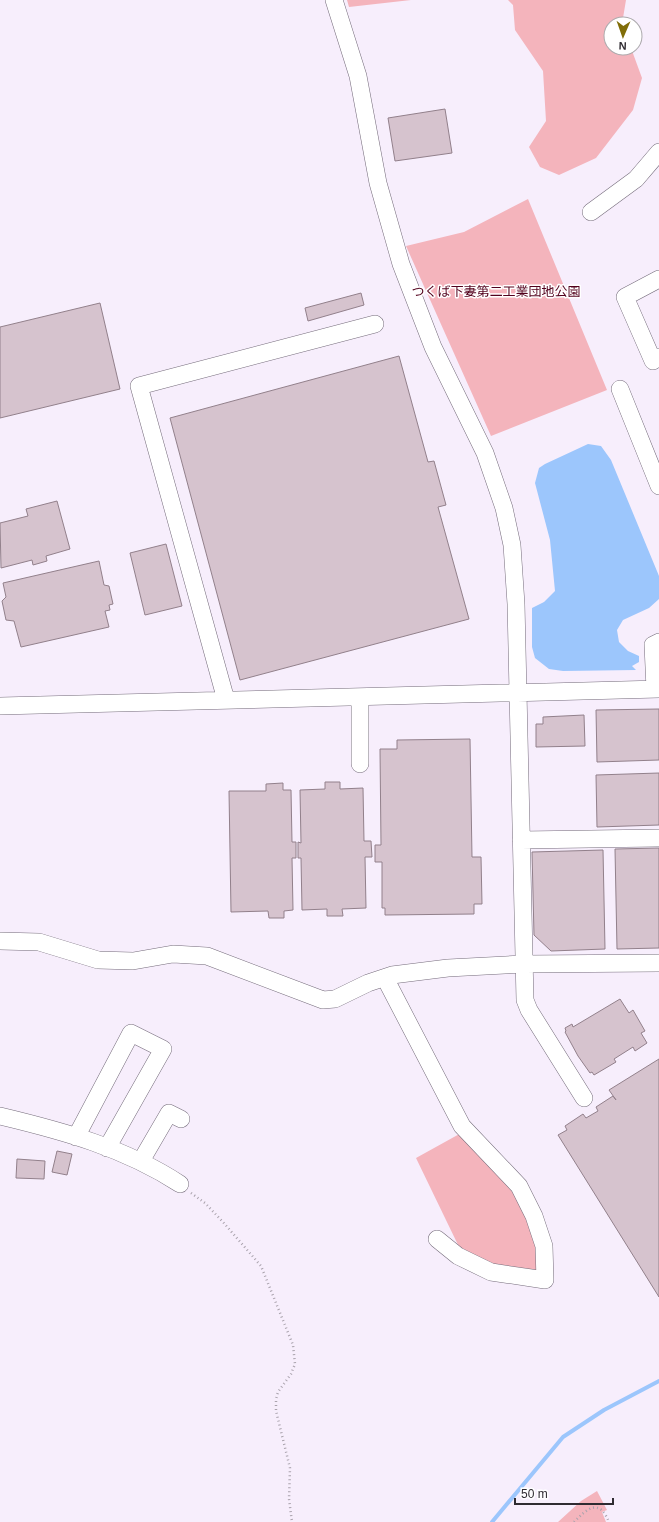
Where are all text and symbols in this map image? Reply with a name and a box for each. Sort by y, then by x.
north arrow [603,16,643,56]
text: N [618,40,627,52]
park label: つくば下妻第二工業団地公園 [411,284,581,299]
scale bar [515,1480,613,1506]
text: 50 m [521,1487,548,1501]

